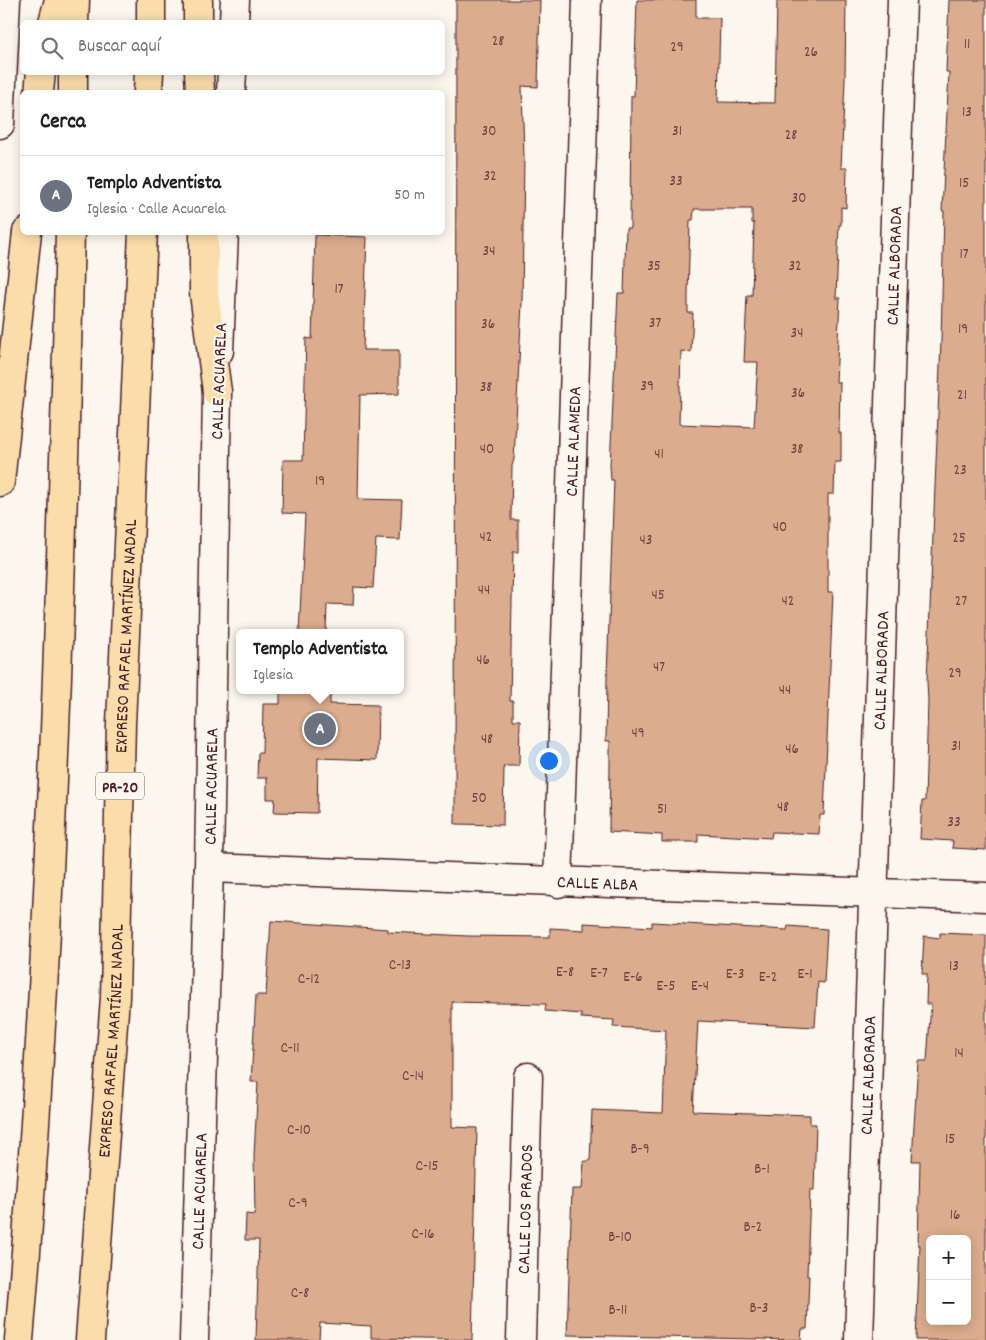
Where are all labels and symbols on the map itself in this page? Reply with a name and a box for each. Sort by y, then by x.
house number: 28 [492,31,504,53]
house number: 11 [964,34,970,56]
house number: 29 [670,37,684,59]
house number: 26 [804,42,818,64]
house number: 13 [962,102,972,124]
house number: 30 [482,121,496,143]
house number: 31 [672,121,682,143]
house number: 28 [785,125,797,147]
house number: 32 [483,166,497,188]
house number: 33 [669,171,683,193]
house number: 15 [959,173,969,195]
house number: 30 [792,188,806,210]
street label: CALLE ALBORADA [882,205,910,326]
house number: 34 [483,241,495,263]
house number: 17 [959,244,969,266]
house number: 35 [647,256,661,278]
house number: 32 [788,256,802,278]
house number: 17 [334,279,344,301]
house number: 37 [649,313,661,335]
house number: 36 [481,314,495,336]
house number: 19 [958,319,968,341]
street label: CALLE ACUARELA [206,322,235,440]
house number: 34 [791,323,803,345]
house number: 39 [640,376,654,398]
house number: 38 [480,377,492,399]
house number: 36 [791,383,805,405]
street label: CALLE ALAMEDA [561,385,589,497]
house number: 21 [957,385,967,407]
house number: 40 [480,439,494,461]
house number: 38 [791,439,803,461]
house number: 41 [654,444,664,466]
house number: 23 [953,460,967,482]
house number: 19 [315,471,325,493]
house number: 40 [773,517,787,539]
street label: EXPRESO RAFAEL MARTÍNEZ NADAL [110,518,145,753]
house number: 42 [480,527,492,549]
house number: 25 [952,528,966,550]
house number: 43 [640,530,652,552]
house number: 44 [478,580,490,602]
house number: 45 [651,585,665,607]
house number: 42 [782,591,794,613]
house number: 27 [955,591,967,613]
street label: CALLE ALBORADA [869,610,897,731]
house number: 46 [476,650,490,672]
house number: 47 [653,657,665,679]
house number: 29 [948,663,962,685]
house number: 44 [779,680,791,702]
pin: A [304,710,336,748]
house number: 49 [631,723,645,745]
street label: CALLE ACUARELA [199,727,226,845]
house number: 48 [481,729,493,751]
house number: 31 [951,736,961,758]
house number: 46 [785,739,799,761]
your location [536,748,562,774]
road number: PR-20 [96,772,144,799]
house number: 50 [471,788,487,810]
house number: 48 [777,797,789,819]
house number: 51 [657,799,667,821]
house number: 33 [947,812,961,834]
street label: CALLE ALBA [557,871,639,899]
street label: EXPRESO RAFAEL MARTÍNEZ NADAL [93,923,132,1159]
house number: C-13 [389,955,411,977]
house number: 13 [949,956,959,978]
house number: E-8 [556,962,574,984]
house number: E-7 [590,963,608,985]
house number: E-3 [726,964,744,986]
house number: E-1 [797,964,813,986]
house number: E-6 [623,967,643,989]
house number: E-2 [759,967,777,989]
house number: C-12 [298,969,320,991]
house number: E-5 [657,976,675,998]
house number: E-4 [691,976,709,998]
street label: CALLE ALBORADA [856,1015,884,1135]
house number: C-11 [280,1038,300,1060]
house number: 14 [954,1043,964,1065]
house number: C-14 [402,1066,424,1088]
house number: C-10 [287,1120,311,1142]
house number: 15 [945,1129,955,1151]
street label: CALLE ACUARELA [187,1132,216,1250]
house number: B-9 [630,1139,650,1161]
street label: CALLE LOS PRADOS [513,1144,541,1274]
house number: C-15 [416,1156,438,1178]
house number: B-1 [754,1159,770,1181]
house number: C-9 [288,1193,308,1215]
house number: 16 [950,1205,960,1227]
house number: B-2 [744,1217,762,1239]
house number: C-16 [411,1224,435,1246]
house number: B-10 [608,1227,632,1249]
house number: C-8 [291,1283,309,1305]
house number: B-3 [750,1298,768,1320]
house number: B-11 [609,1300,627,1322]

